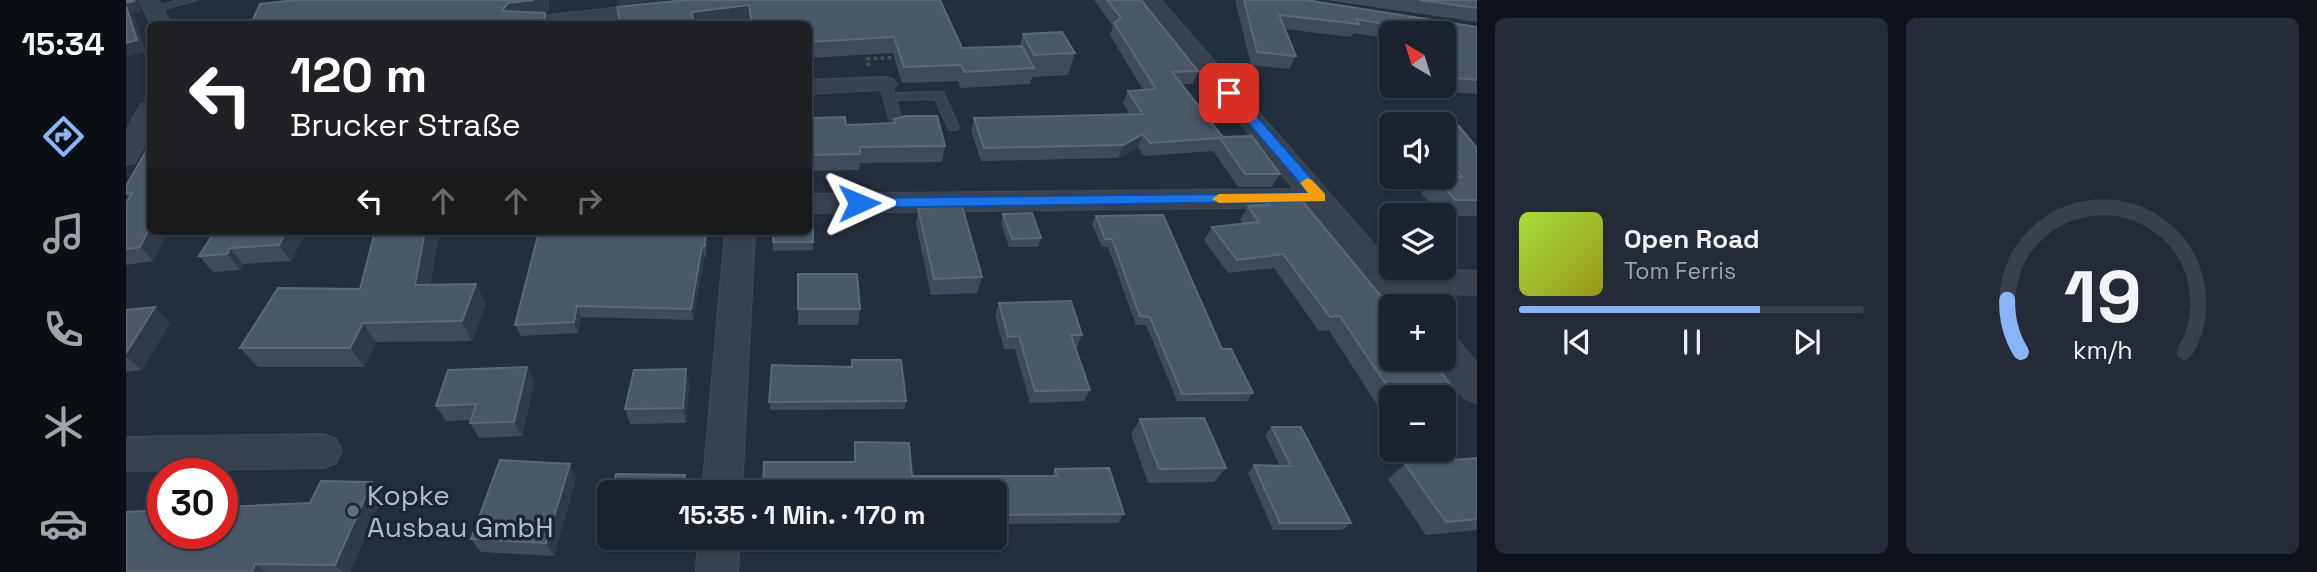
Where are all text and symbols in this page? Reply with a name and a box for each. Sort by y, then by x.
north arrow [1379,21,1456,98]
map controls [1379,21,1456,462]
text: 15:34 [21,24,105,64]
text: 120 m [290,44,427,106]
icon: left [175,49,266,140]
pin [1199,63,1259,123]
icon: arrive [1210,74,1248,112]
text: Brucker Straße [290,105,521,145]
icon: directions [39,112,88,161]
button: sound [1379,112,1456,189]
position arrow [822,166,896,240]
icon: left [351,182,389,220]
icon: ahead [424,182,462,220]
icon: ahead [497,182,535,220]
icon: right [570,182,608,220]
button: layers [1379,203,1456,280]
icon: music [39,209,88,258]
text: Open Road [1624,222,1760,256]
text: 19 [2064,250,2141,343]
text: Tom Ferris [1624,256,1736,286]
button: + [1379,294,1456,371]
icon: phone [39,305,88,354]
icon: previous [1558,323,1596,361]
icon: pause [1673,323,1711,361]
icon: next [1788,323,1826,361]
text: km/h [2073,334,2132,366]
button: − [1379,385,1456,462]
icon: climate [39,402,88,451]
speed limit sign: 30 [147,458,238,549]
place label: Kopke Ausbau GmbH [367,477,554,545]
text: 15:35 · 1 Min. · 170 m [678,498,926,532]
icon: car [39,499,88,548]
marker: Kopke Ausbau GmbH [345,503,361,519]

